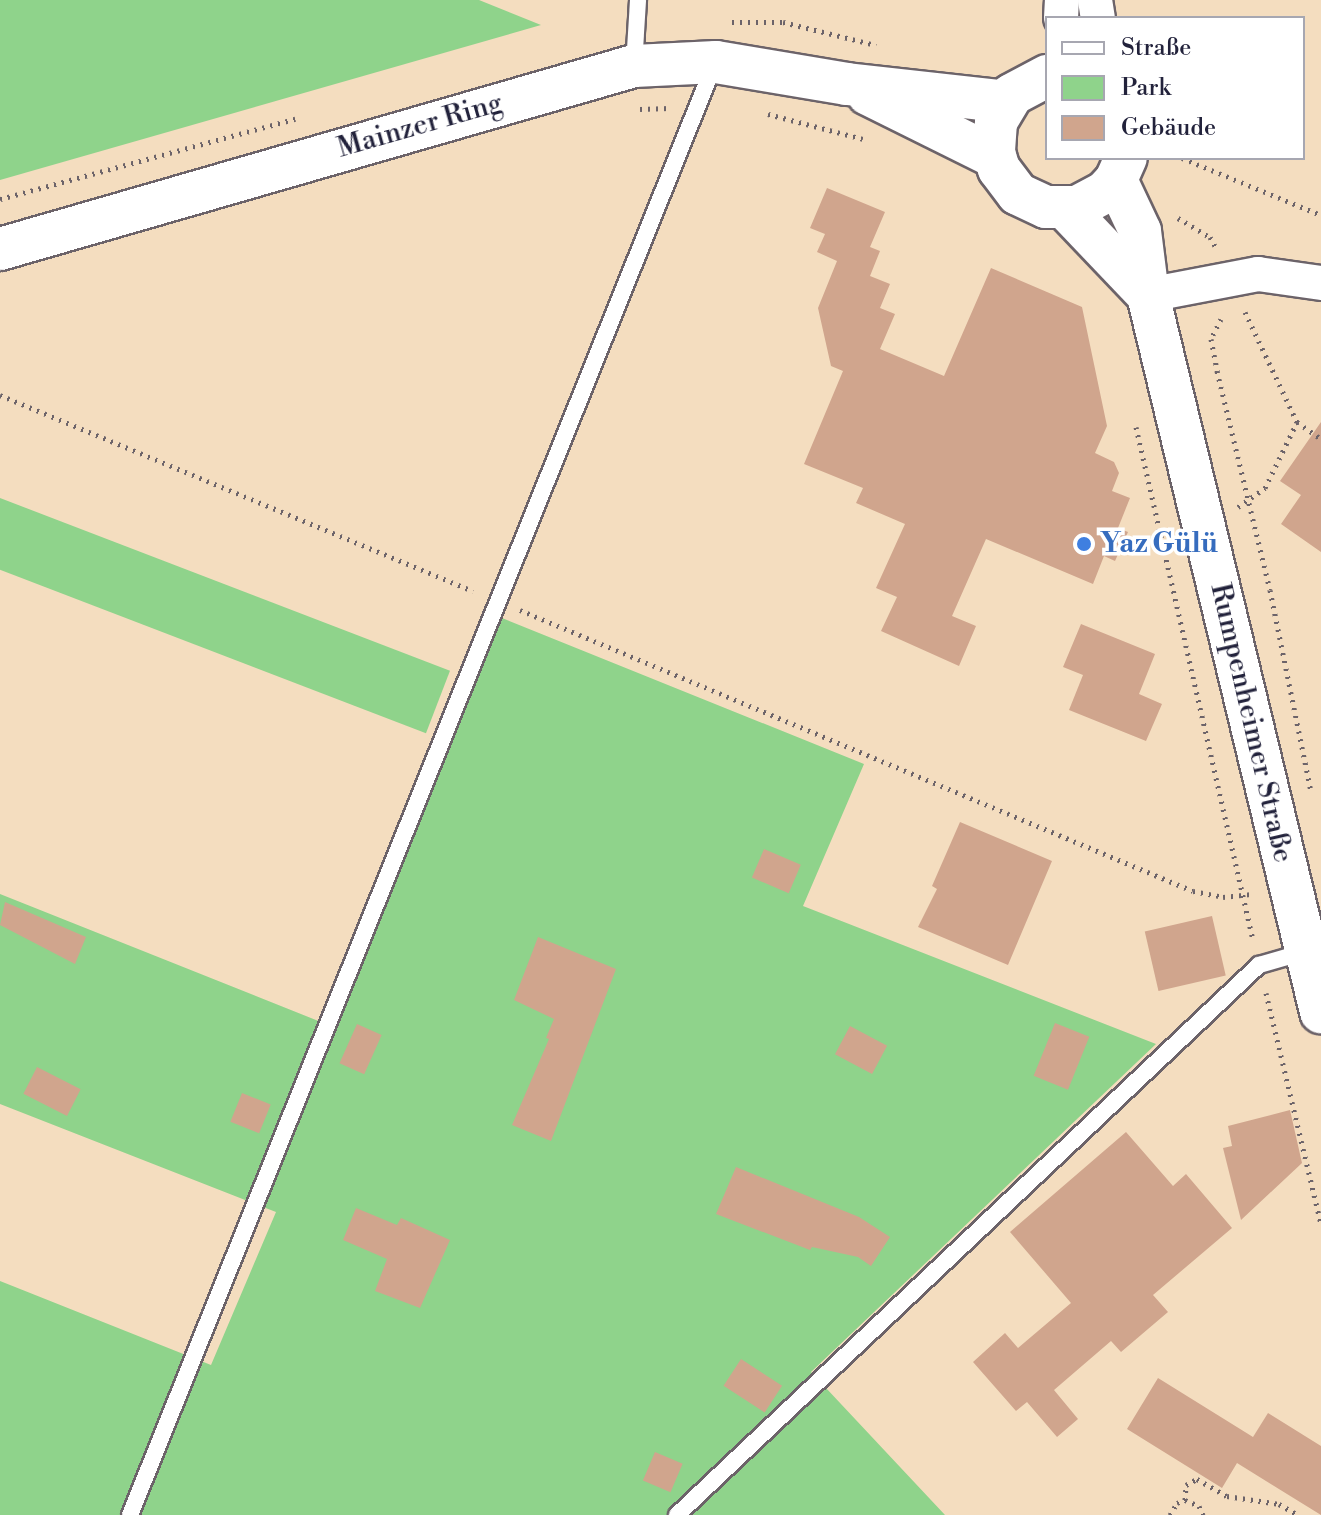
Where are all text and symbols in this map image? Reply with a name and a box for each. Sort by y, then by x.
legend [1045,16,1305,160]
text: Straße [1121,33,1191,63]
text: Park [1121,73,1171,103]
street label: Mainzer Ring [334,86,506,166]
text: Gebäude [1121,113,1216,143]
place label: Yaz Gülü [1100,527,1218,561]
marker: Yaz Gülü [1075,535,1093,553]
street label: Rumpenheimer Straße [1203,580,1299,866]

